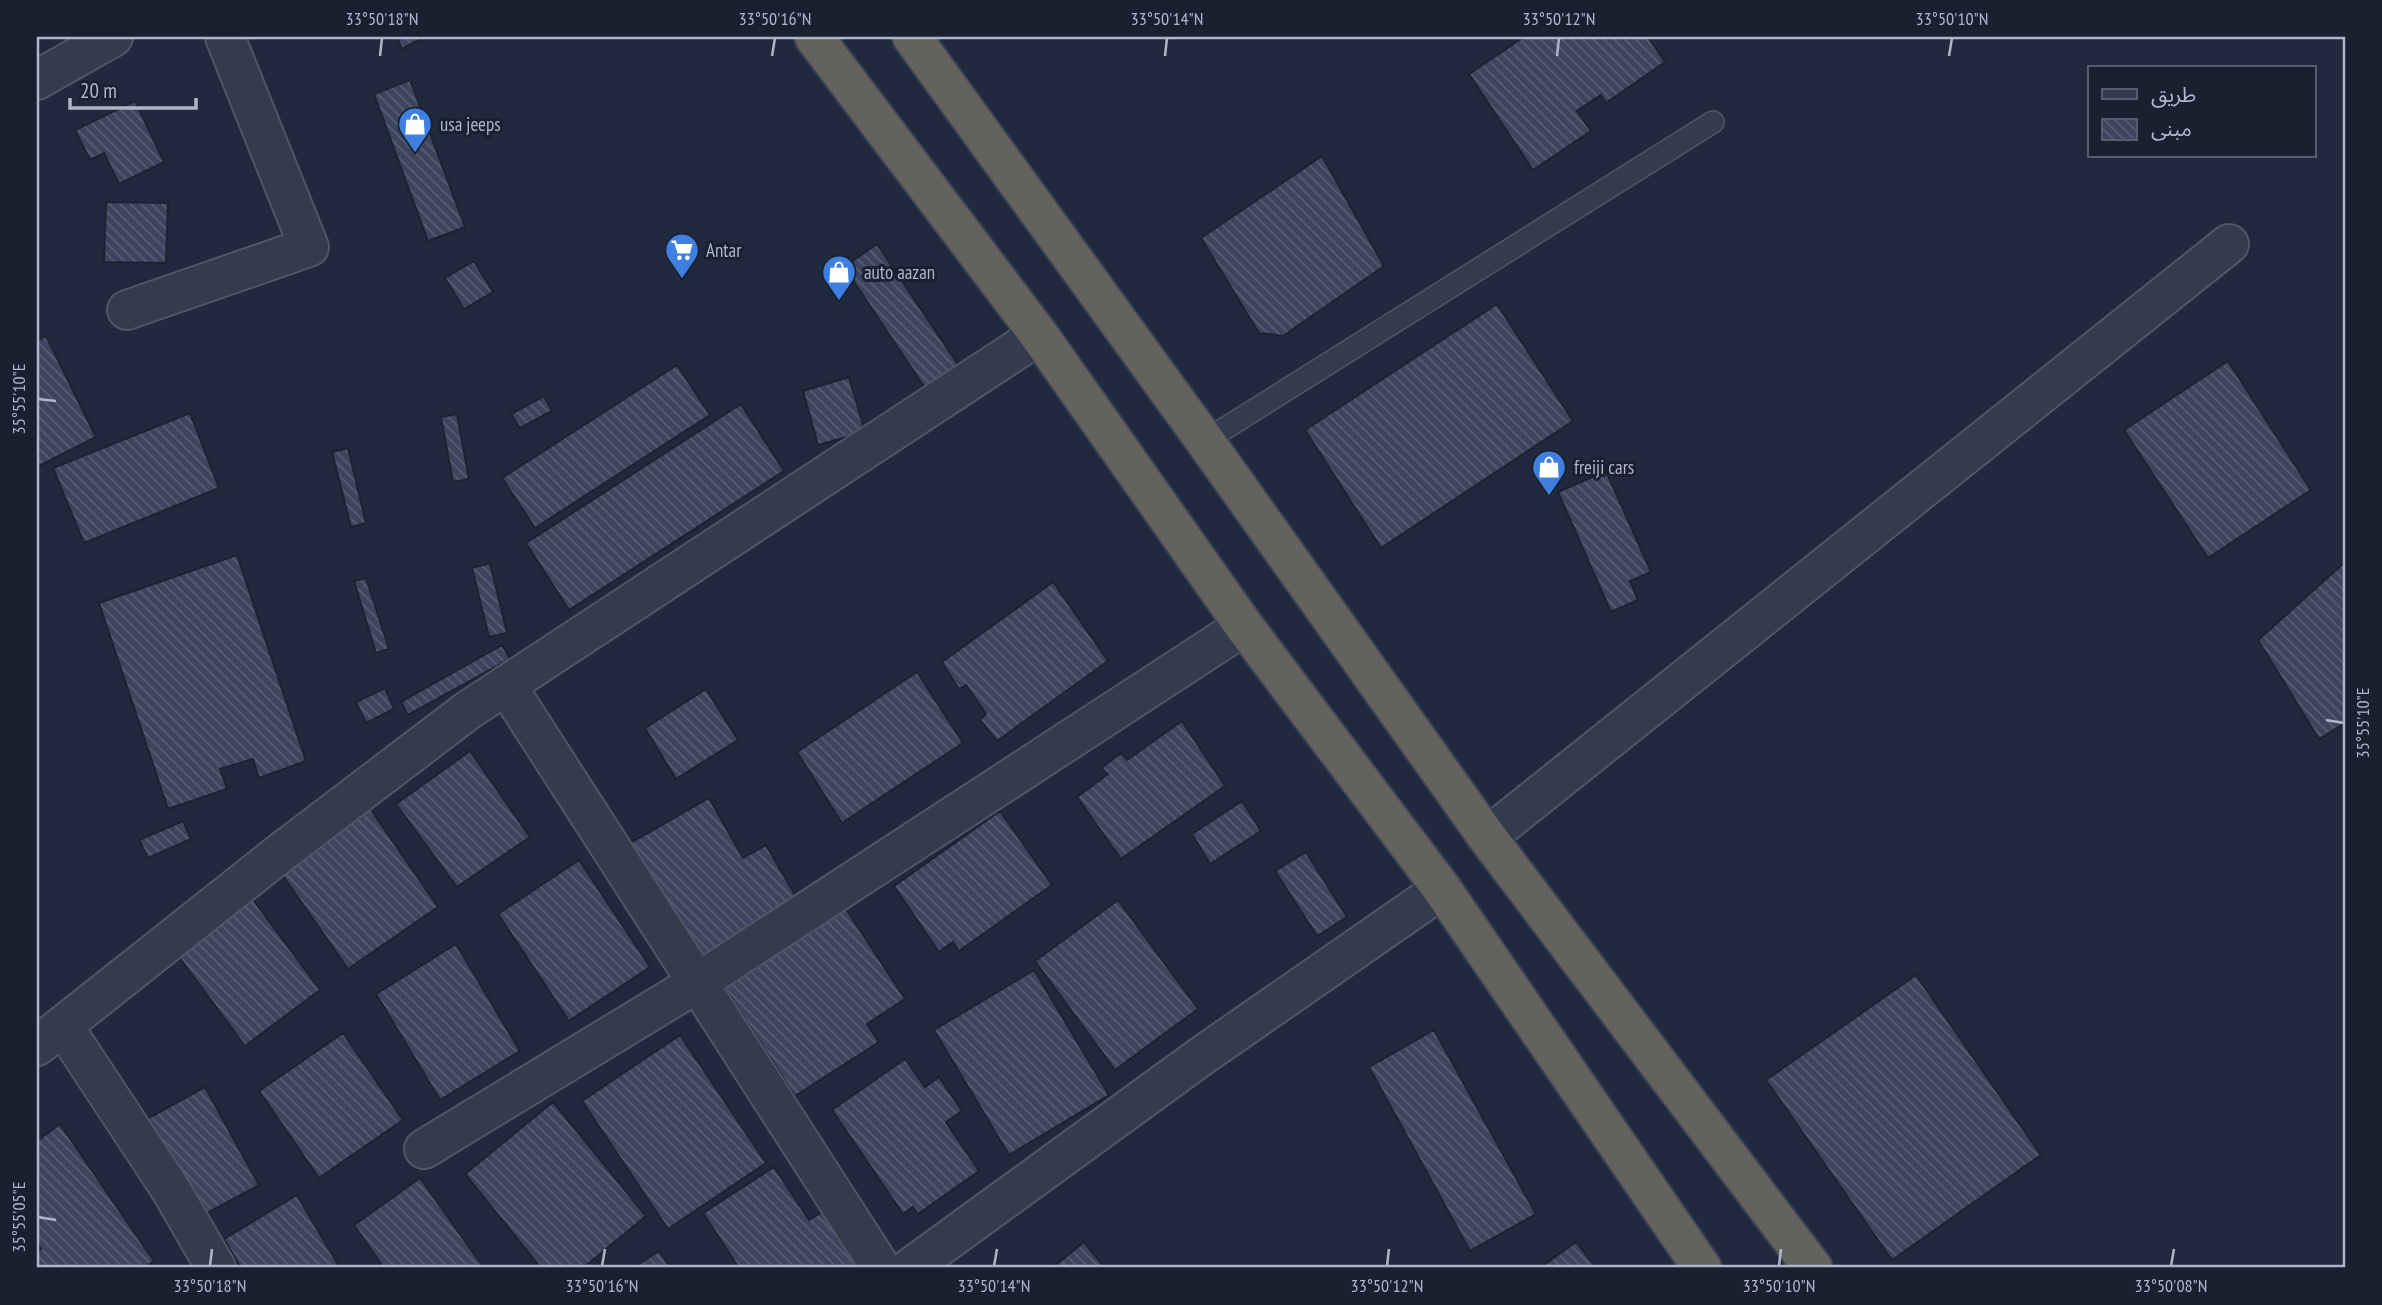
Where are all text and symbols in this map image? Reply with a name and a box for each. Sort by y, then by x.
text: 33°50'18"N [346,7,418,30]
text: 33°50'16"N [739,7,811,30]
text: 33°50'14"N [1131,7,1203,30]
text: 33°50'12"N [1523,7,1595,30]
text: 33°50'10"N [1916,7,1988,30]
scale bar [70,66,196,110]
legend [2088,66,2316,158]
text: 20 m [80,77,117,104]
text: طريق [2151,81,2196,108]
shop icon: usa jeeps [396,105,434,154]
place label: usa jeeps [440,112,501,136]
text: مبنى [2151,115,2192,142]
supermarket icon: Antar [663,231,701,280]
place label: Antar [706,238,742,262]
shop icon: auto aazan [820,253,858,302]
place label: auto aazan [864,260,935,284]
text: 35°55'10"E [7,364,30,434]
shop icon: freiji cars [1530,448,1568,497]
place label: freiji cars [1574,455,1634,479]
text: 35°55'10"E [2351,688,2374,758]
text: 35°55'05"E [7,1182,30,1252]
text: 33°50'18"N [174,1274,246,1297]
text: 33°50'16"N [566,1274,638,1297]
text: 33°50'14"N [958,1274,1030,1297]
text: 33°50'12"N [1351,1274,1423,1297]
text: 33°50'10"N [1743,1274,1815,1297]
text: 33°50'08"N [2135,1274,2207,1297]

